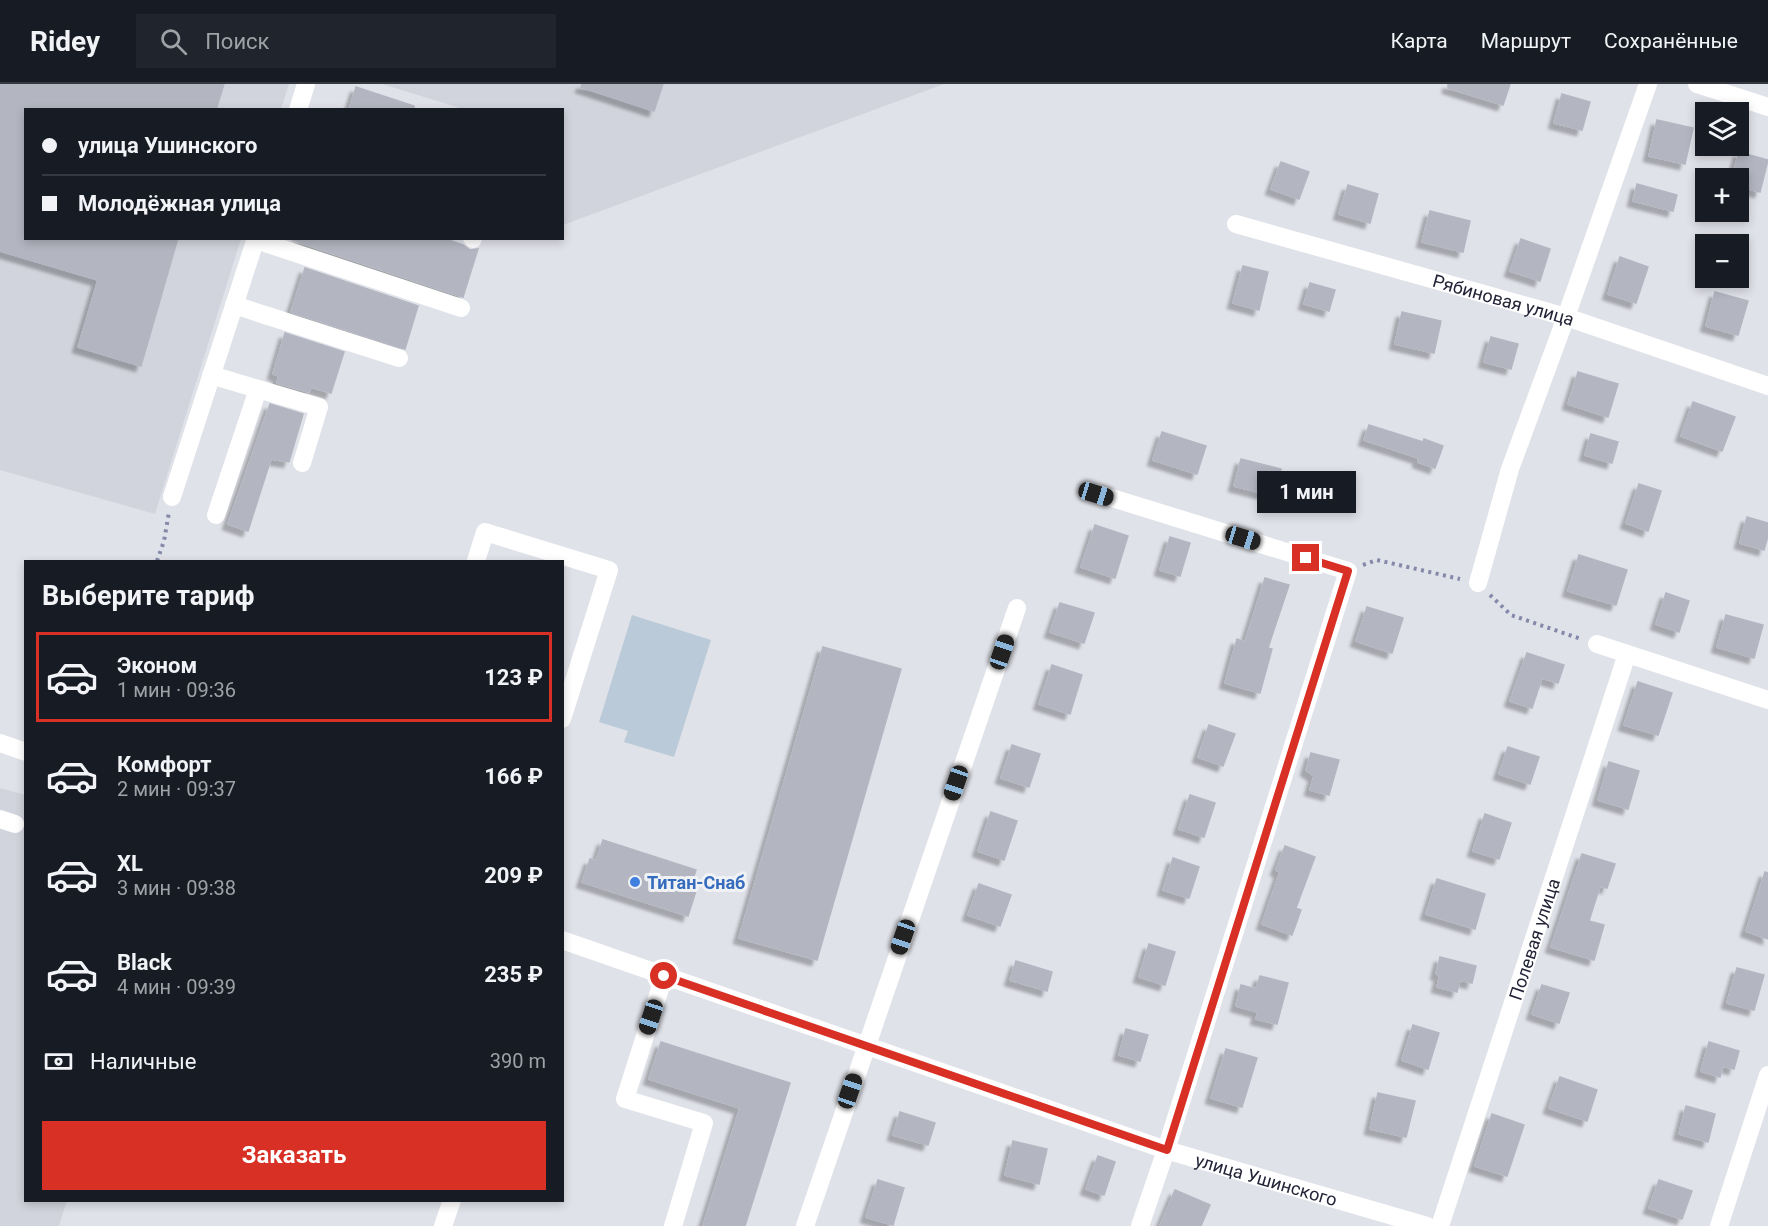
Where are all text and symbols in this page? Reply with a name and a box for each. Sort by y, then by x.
search box [136,14,556,68]
text: Ridey [30,25,100,58]
icon: search [157,25,190,58]
text: Поиск [205,29,270,54]
text: Карта [1391,29,1448,53]
text: Маршрут [1481,29,1571,53]
text: Сохранённые [1604,29,1738,53]
map controls [1695,102,1749,288]
button: layers [1695,102,1749,156]
text: улица Ушинского [78,133,257,158]
button: + [1695,168,1749,222]
text: Молодёжная улица [78,191,281,216]
button: − [1695,234,1749,288]
street label: Рябиновая улица [1430,270,1577,330]
callout: 1 мин [1256,471,1356,513]
car [1076,480,1116,508]
text: 1 мин [1279,480,1334,504]
car [1223,524,1263,552]
route end [1292,544,1319,571]
text: Выберите тариф [42,580,254,612]
car [988,632,1016,672]
icon: car [45,650,99,704]
text: Эконом [117,653,197,678]
text: 123 ₽ [484,665,543,690]
text: 1 мин · 09:36 [117,678,236,702]
icon: car [45,749,99,803]
text: Комфорт [117,752,212,777]
car [942,763,970,803]
text: 166 ₽ [484,764,543,789]
text: 2 мин · 09:37 [117,777,236,801]
icon: car [45,848,99,902]
text: XL [117,851,143,876]
text: 209 ₽ [484,863,543,888]
place label: Титан-Снаб [647,872,745,893]
marker: Титан-Снаб [628,875,642,889]
street label: Полевая улица [1504,875,1564,1002]
text: 3 мин · 09:38 [117,876,236,900]
car [889,917,917,957]
icon: car [45,947,99,1001]
text: Black [117,950,172,975]
text: 235 ₽ [484,962,543,987]
route start [650,962,677,989]
text: 4 мин · 09:39 [117,975,236,999]
car [637,997,665,1037]
icon: cash [42,1045,75,1078]
text: Наличные [90,1049,196,1074]
text: 390 m [490,1049,546,1073]
car [836,1071,864,1111]
button: Заказать [42,1121,546,1190]
street label: улица Ушинского [1193,1149,1340,1210]

